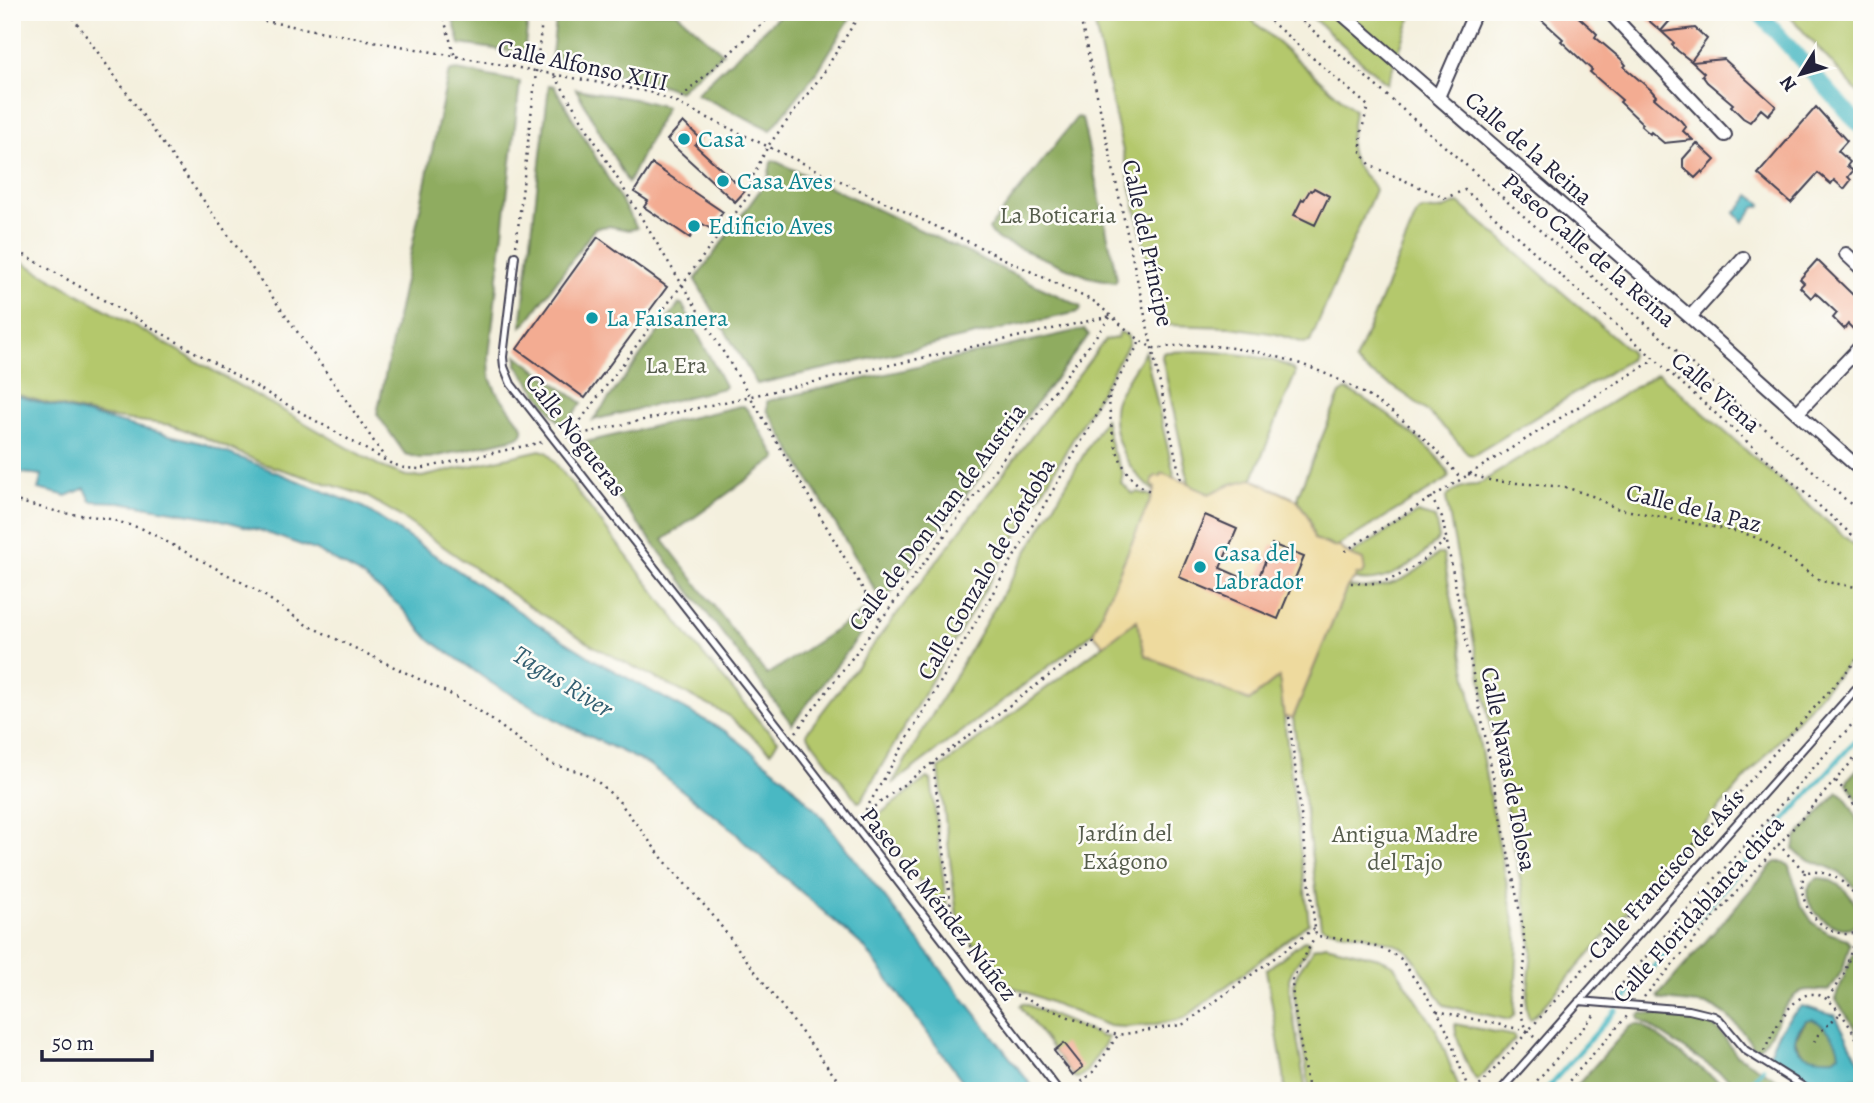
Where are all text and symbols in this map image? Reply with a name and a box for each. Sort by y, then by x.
street label: Calle Alfonso XIII [495,31,671,99]
north arrow [1766,38,1836,108]
text: N [1774,70,1803,97]
street label: Calle de la Reina [1458,84,1600,213]
place label: Casa [698,123,746,155]
marker: Casa [676,131,692,147]
street label: Calle del Príncipe [1115,156,1181,330]
place label: Casa Aves [737,165,833,197]
street label: Paseo Calle de la Reina [1495,166,1683,335]
marker: Casa Aves [715,173,731,189]
park label: La Boticaria [999,199,1117,231]
place label: Edificio Aves [708,210,833,242]
marker: Edificio Aves [686,218,702,234]
place label: La Faisanera [606,302,729,334]
marker: La Faisanera [584,310,600,326]
street label: Calle Viena [1664,344,1768,440]
park label: La Era [645,349,708,381]
street label: Calle Nogueras [518,367,634,503]
street label: Calle de Don Juan de Austria [841,396,1034,637]
street label: Calle Gonzalo de Córdoba [909,452,1063,686]
street label: Calle de la Paz [1623,476,1765,540]
place label: Casa del Labrador [1214,537,1304,597]
marker: Casa del Labrador [1192,559,1208,575]
water label: Tagus River [506,637,620,727]
street label: Calle Navas de Tolosa [1474,664,1545,875]
street label: Calle Francisco de Asís [1580,782,1752,966]
street label: Paseo de Méndez Núñez [853,800,1025,1008]
street label: Calle Floridablanca chica [1605,808,1792,1010]
park label: Jardín del Exágono [1078,817,1172,877]
park label: Antigua Madre del Tajo [1331,818,1478,878]
scale bar [42,1019,152,1063]
text: 50 m [52,1029,94,1057]

